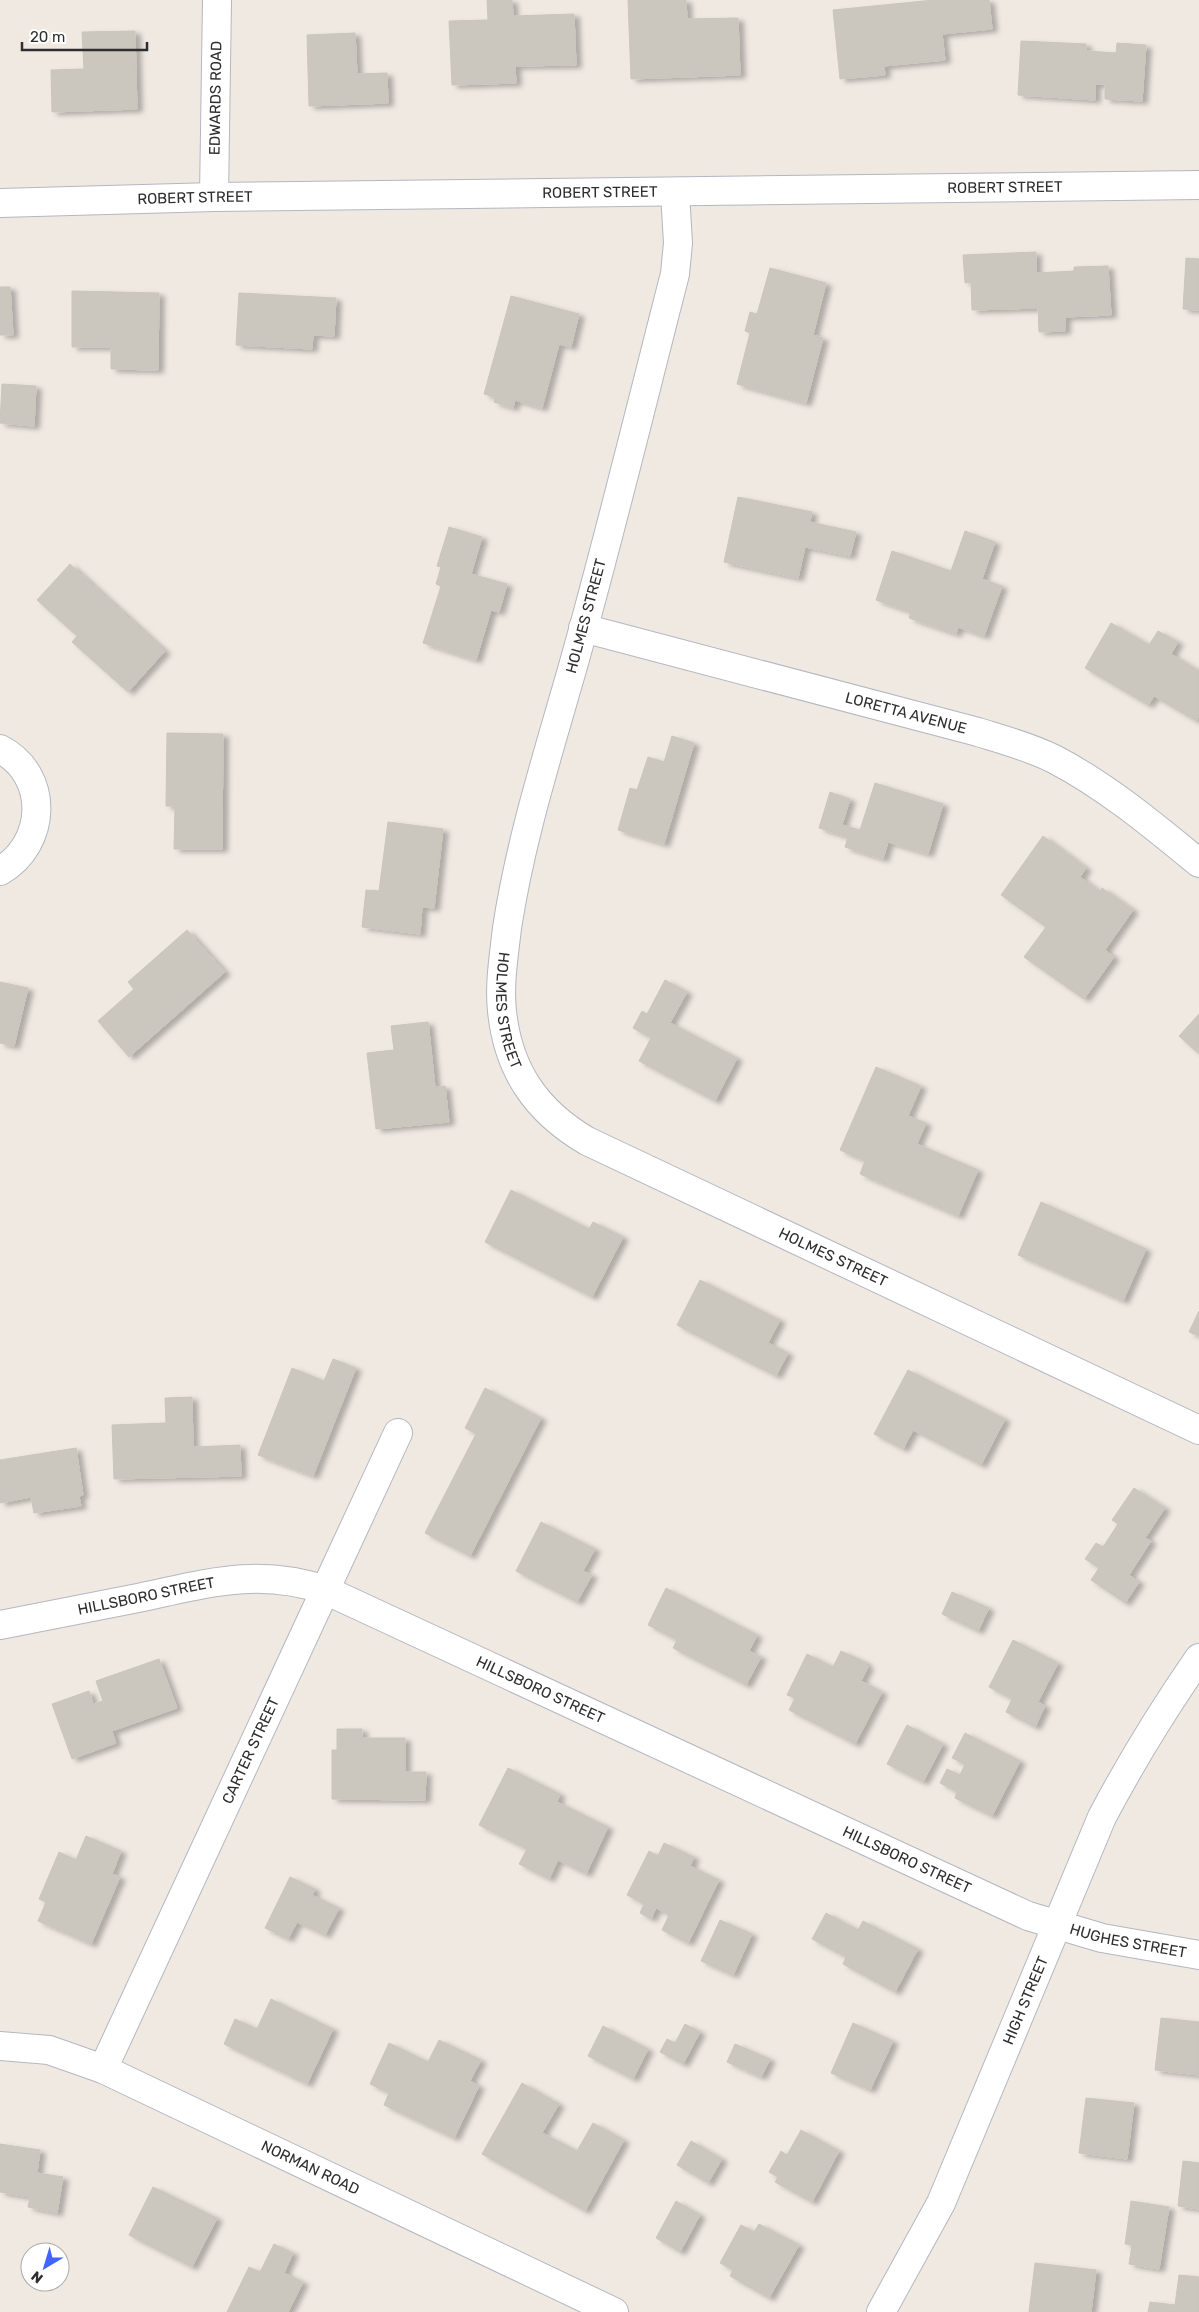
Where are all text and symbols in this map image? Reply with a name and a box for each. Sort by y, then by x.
scale bar [22,20,148,52]
text: 20 m [30,28,65,46]
street label: EDWARDS ROAD [206,41,225,155]
street label: ROBERT STREET [947,178,1063,197]
street label: ROBERT STREET [542,183,658,202]
street label: ROBERT STREET [137,188,253,208]
street label: HOLMES STREET [562,556,610,675]
street label: LORETTA AVENUE [843,688,969,738]
street label: HOLMES STREET [492,951,525,1072]
street label: HOLMES STREET [776,1224,891,1291]
street label: HILLSBORO STREET [76,1573,216,1619]
street label: HILLSBORO STREET [473,1652,608,1728]
street label: CARTER STREET [218,1694,283,1807]
street label: HILLSBORO STREET [840,1822,974,1897]
street label: HUGHES STREET [1068,1920,1188,1962]
street label: HIGH STREET [999,1953,1052,2047]
street label: NORMAN ROAD [258,2137,362,2199]
north arrow [20,2242,70,2292]
text: N [28,2267,47,2287]

